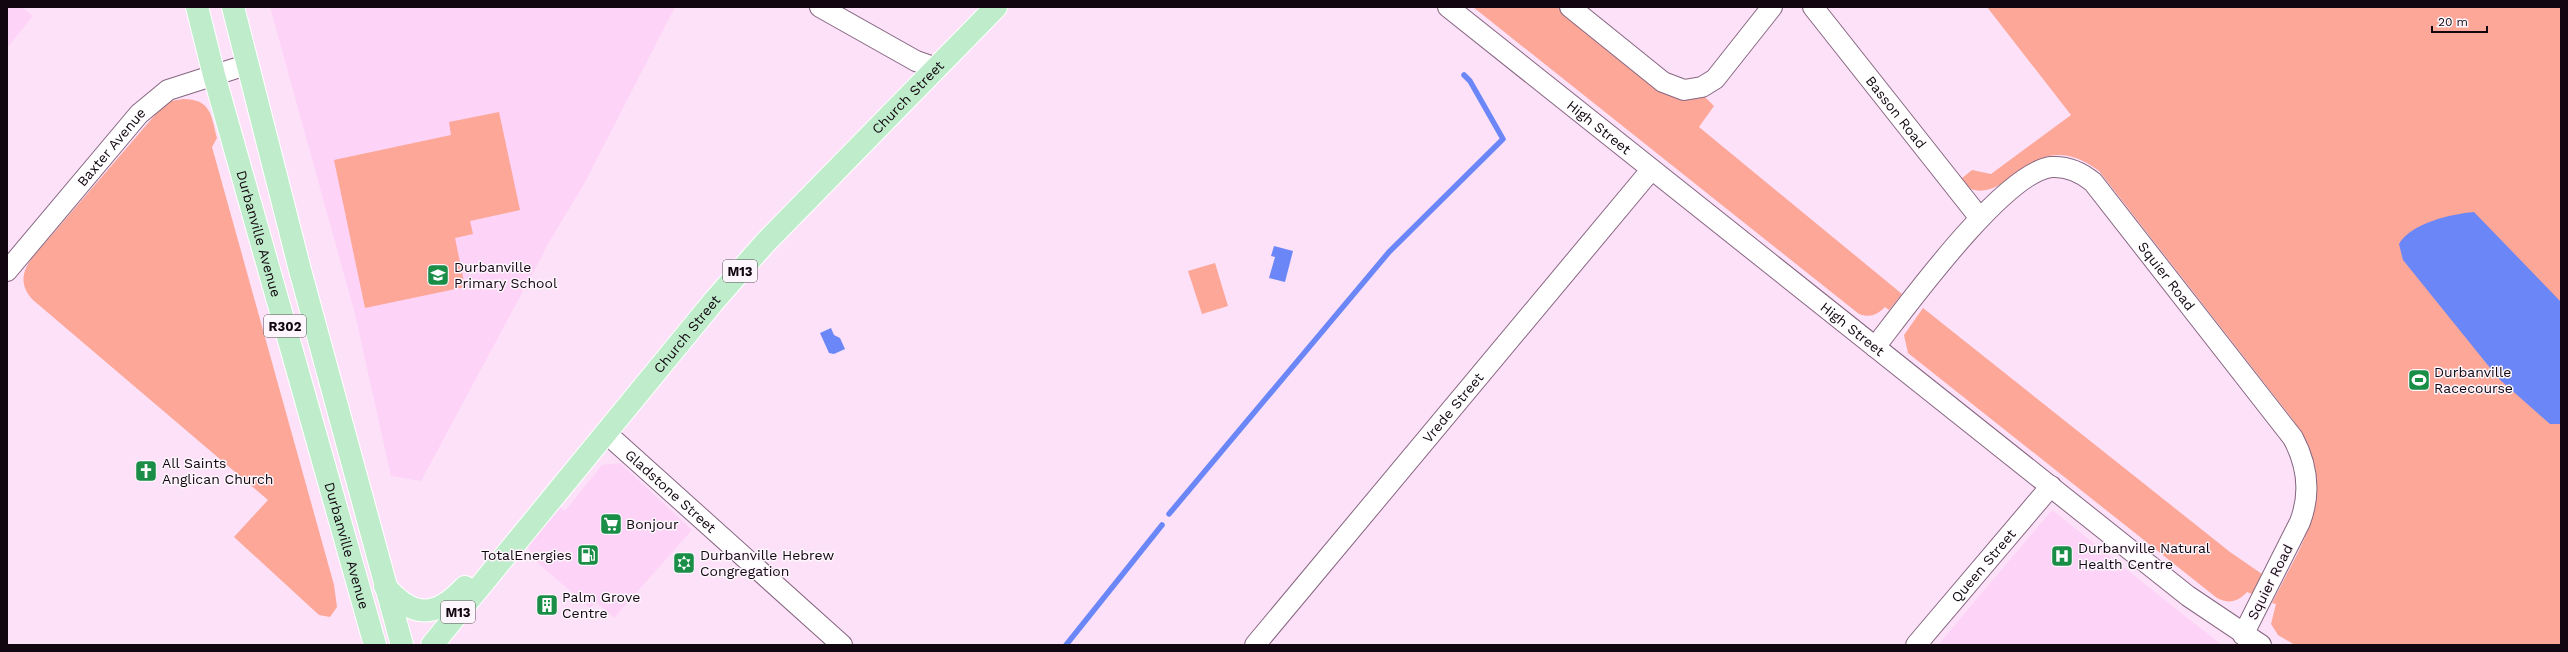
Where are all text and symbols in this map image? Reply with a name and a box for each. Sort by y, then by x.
scale bar [2432,8,2487,34]
text: 20 m [2438,15,2468,29]
street label: Church Street [868,57,947,137]
street label: Basson Road [1863,73,1930,152]
street label: High Street [1564,97,1634,158]
street label: Baxter Avenue [74,104,149,190]
street label: Durbanville Avenue [233,168,284,299]
street label: Squier Road [2135,239,2198,314]
place label: Durbanville Primary School [454,259,558,291]
road number: M13 [723,260,757,282]
school or university icon: Durbanville Primary School [425,262,451,288]
street label: Church Street [650,292,723,376]
street label: High Street [1817,299,1888,359]
road number: R302 [264,315,306,337]
place label: Durbanville Racecourse [2434,364,2513,396]
sports icon: Durbanville Racecourse [2406,367,2432,393]
street label: Vrede Street [1419,369,1487,446]
street label: Gladstone Street [622,446,720,536]
place label: All Saints Anglican Church [162,455,273,487]
church icon: All Saints Anglican Church [133,458,159,484]
street label: Durbanville Avenue [321,480,372,611]
supermarket icon: Bonjour [598,511,624,537]
place label: Bonjour [626,516,679,532]
street label: Queen Street [1948,526,2019,606]
place label: Durbanville Natural Health Centre [2078,540,2211,572]
fuel station icon: TotalEnergies [575,542,601,568]
street label: Squier Road [2244,542,2296,622]
hospital icon: Durbanville Natural Health Centre [2049,543,2075,569]
place label: TotalEnergies [481,547,572,563]
place label: Durbanville Hebrew Congregation [700,547,834,579]
synagogue icon: Durbanville Hebrew Congregation [671,550,697,576]
place label: Palm Grove Centre [562,589,640,621]
building icon: Palm Grove Centre [534,592,560,618]
road number: M13 [441,601,475,623]

